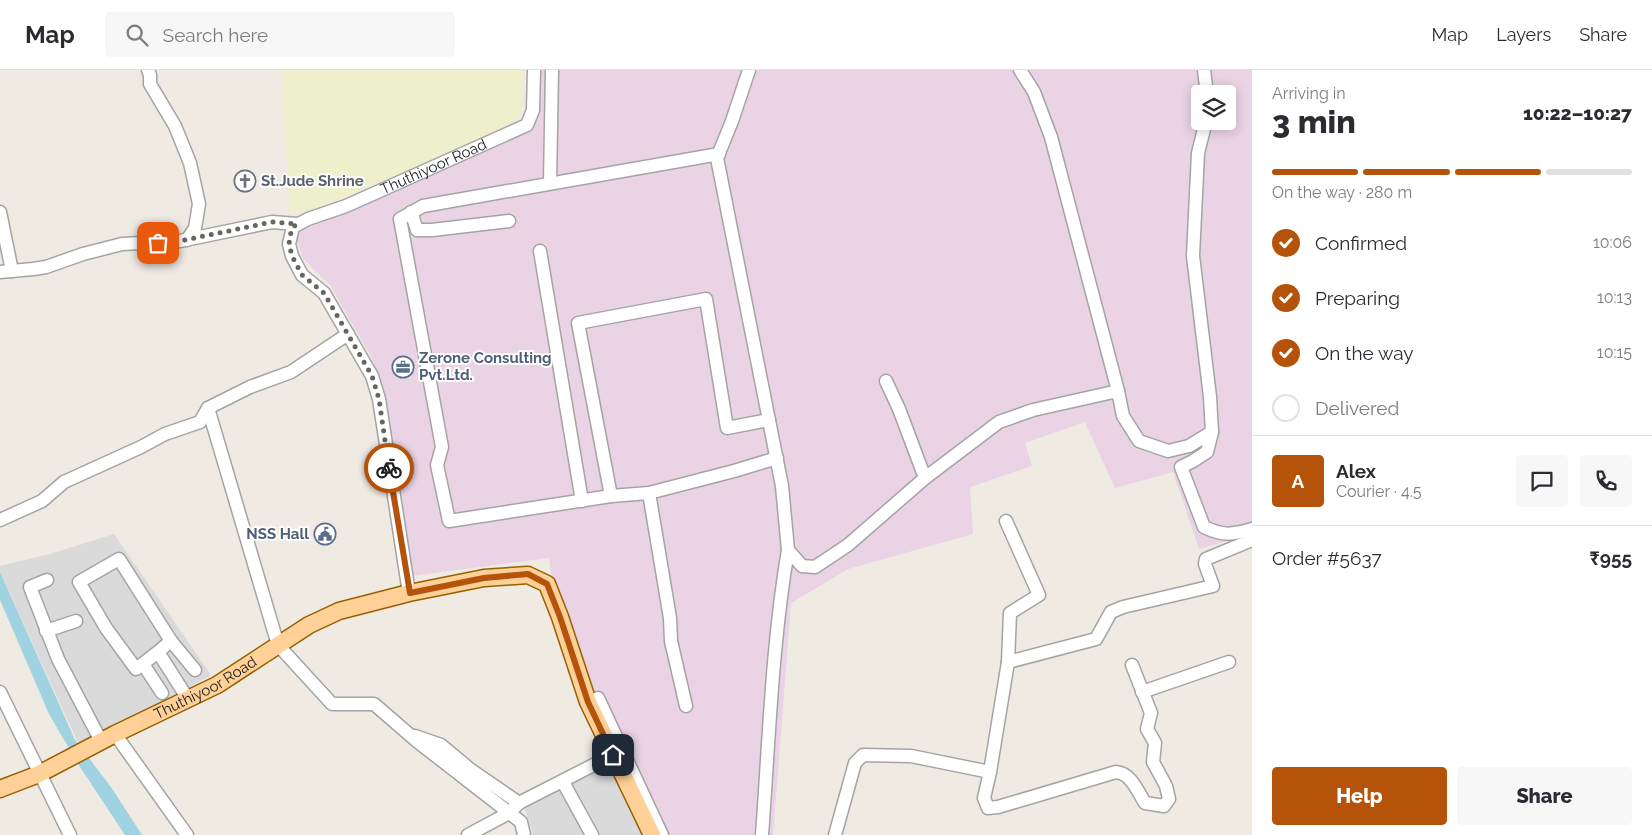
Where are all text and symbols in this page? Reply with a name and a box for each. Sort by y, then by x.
search box [105,12,455,57]
text: Map [25,20,75,49]
icon: search [123,21,151,49]
text: Search here [163,24,268,46]
text: Map [1432,24,1468,45]
text: Layers [1496,24,1551,45]
text: Share [1579,24,1627,45]
text: Arriving in [1272,84,1346,103]
map controls [1191,85,1236,130]
button: layers [1191,85,1236,130]
text: 10:22–10:27 [1523,102,1632,124]
text: 3 min [1272,103,1356,140]
street label: Thuthiyoor Road [378,135,489,198]
church icon: St.Jude Shrine [233,169,257,193]
place label: St.Jude Shrine [261,172,364,190]
text: On the way · 280 m [1272,183,1412,202]
pin [137,222,179,264]
icon: bag [144,229,172,257]
icon: check [1272,229,1300,257]
text: Confirmed [1315,232,1407,254]
text: 10:06 [1593,233,1632,252]
icon: check [1272,284,1300,312]
text: Preparing [1315,287,1400,309]
text: 10:13 [1597,288,1632,307]
icon: check [1272,339,1300,367]
text: On the way [1315,342,1414,364]
text: 10:15 [1597,343,1632,362]
place label: Zerone Consulting Pvt.Ltd. [419,349,552,384]
office icon: Zerone Consulting Pvt.Ltd. [391,355,415,379]
text: Delivered [1315,397,1399,419]
courier [364,443,414,493]
icon: bike [375,454,403,482]
button: chat [1516,455,1568,507]
button: phone [1580,455,1632,507]
text: Alex [1336,460,1376,482]
text: A [1292,470,1304,492]
text: Courier · 4.5 [1336,482,1421,501]
public building icon: NSS Hall [313,522,337,546]
place label: NSS Hall [246,525,309,543]
text: Order #5637 [1272,547,1382,569]
text: ₹955 [1590,547,1632,569]
street label: Thuthiyoor Road [151,653,260,723]
pin [592,734,634,776]
icon: home [599,741,627,769]
button: Help [1272,767,1447,825]
button: Share [1457,767,1632,825]

